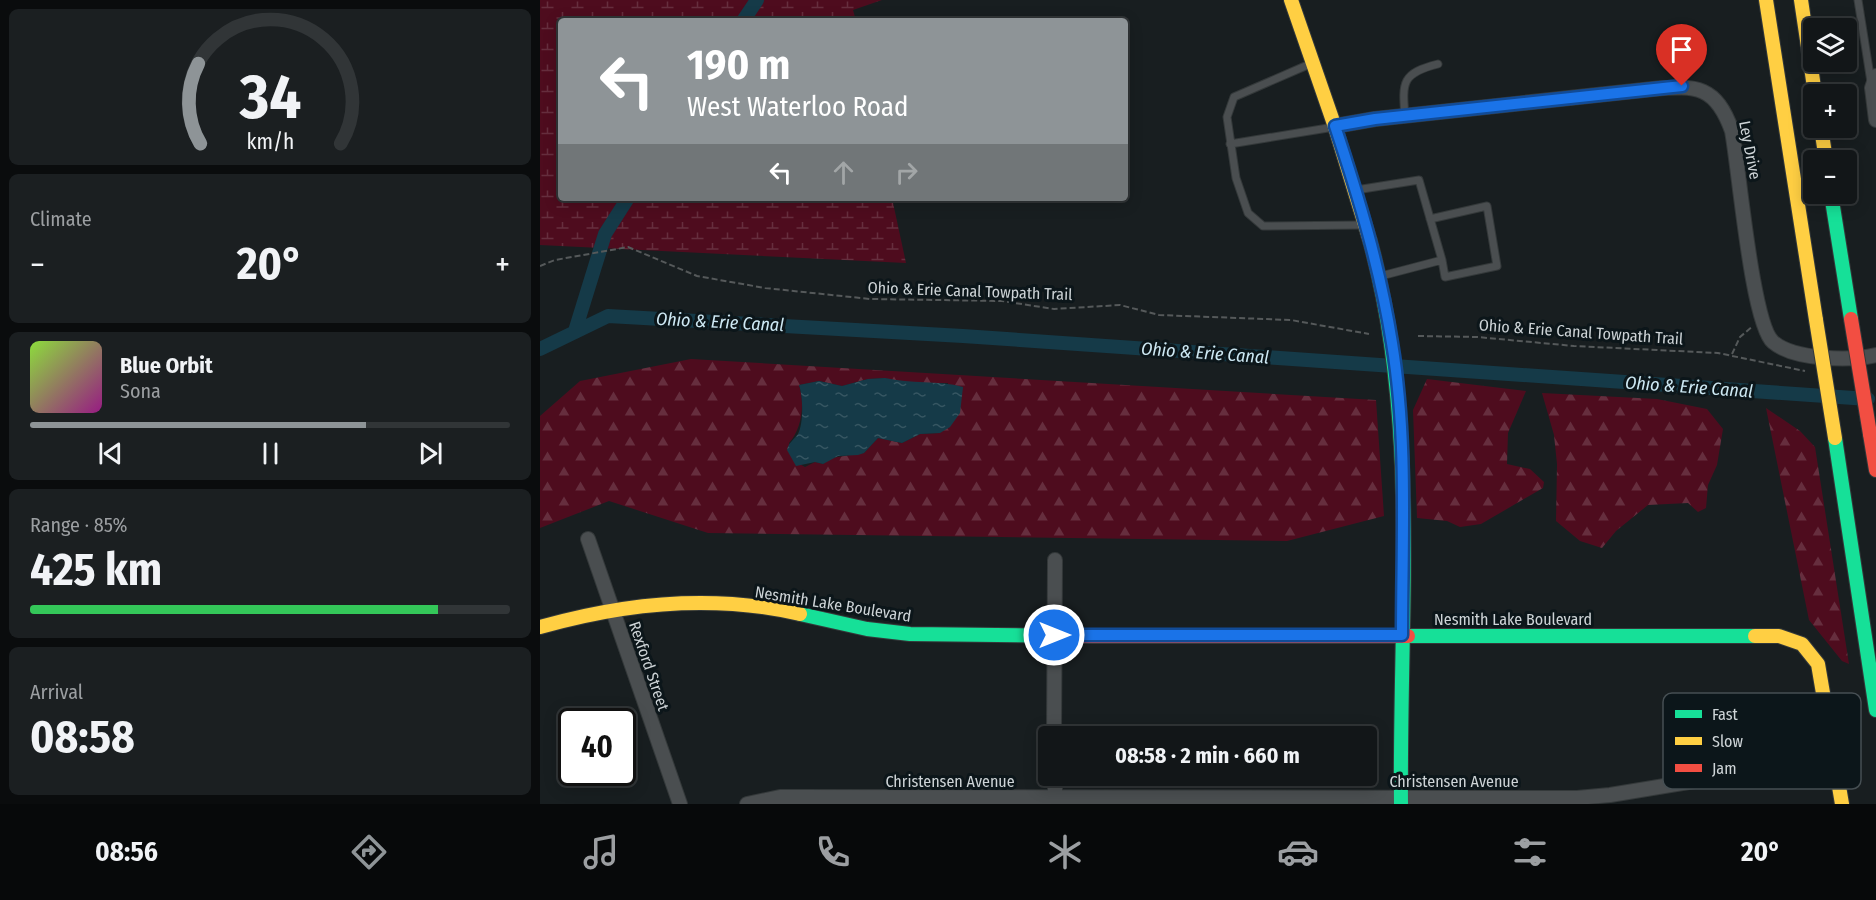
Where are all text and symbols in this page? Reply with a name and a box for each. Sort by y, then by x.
map controls [1803,18,1857,204]
button: layers [1803,18,1857,72]
pin [1656,24,1707,86]
icon: arrive [1665,33,1698,66]
text: 190 m [687,40,790,90]
icon: left [588,42,666,120]
text: 34 [238,60,301,135]
button: + [1803,84,1857,138]
text: West Waterloo Road [687,91,909,123]
street label: Ley Drive [1735,119,1765,181]
text: km/h [246,129,294,155]
button: − [1803,150,1857,204]
icon: left [764,156,797,189]
icon: ahead [827,156,860,189]
icon: right [890,156,923,189]
text: Climate [30,207,92,231]
text: 20° [237,237,303,291]
text: − [30,245,45,285]
text: + [495,245,510,285]
street label: Ohio & Erie Canal Towpath Trail [867,278,1073,304]
water label: Ohio & Erie Canal [655,308,785,336]
street label: Ohio & Erie Canal Towpath Trail [1478,315,1684,349]
water label: Ohio & Erie Canal [1140,338,1270,368]
text: Blue Orbit [120,352,213,379]
water label: Ohio & Erie Canal [1624,372,1754,402]
text: Sona [120,379,161,403]
icon: previous [94,437,127,470]
icon: pause [254,437,287,470]
icon: next [414,437,447,470]
text: Range · 85% [30,513,127,537]
text: 425 km [30,543,162,597]
street label: Nesmith Lake Boulevard [754,582,912,626]
position arrow [1022,603,1086,667]
street label: Nesmith Lake Boulevard [1434,610,1592,629]
street label: Rexford Street [625,619,673,714]
text: Arrival [30,680,83,704]
legend [1663,693,1861,789]
text: Fast [1712,705,1739,724]
speed limit sign: 40 [558,708,636,786]
text: 08:58 [30,710,135,764]
text: Slow [1712,732,1743,751]
text: 08:58 · 2 min · 660 m [1115,742,1300,769]
text: Jam [1712,759,1737,778]
street label: Christensen Avenue [885,772,1015,791]
street label: Christensen Avenue [1389,772,1519,791]
icon: directions [348,831,390,873]
icon: music [580,831,622,873]
icon: phone [812,831,854,873]
icon: climate [1044,831,1086,873]
icon: car [1277,831,1319,873]
icon: filters [1509,831,1551,873]
text: 08:56 [95,836,158,868]
text: 20° [1741,836,1781,868]

